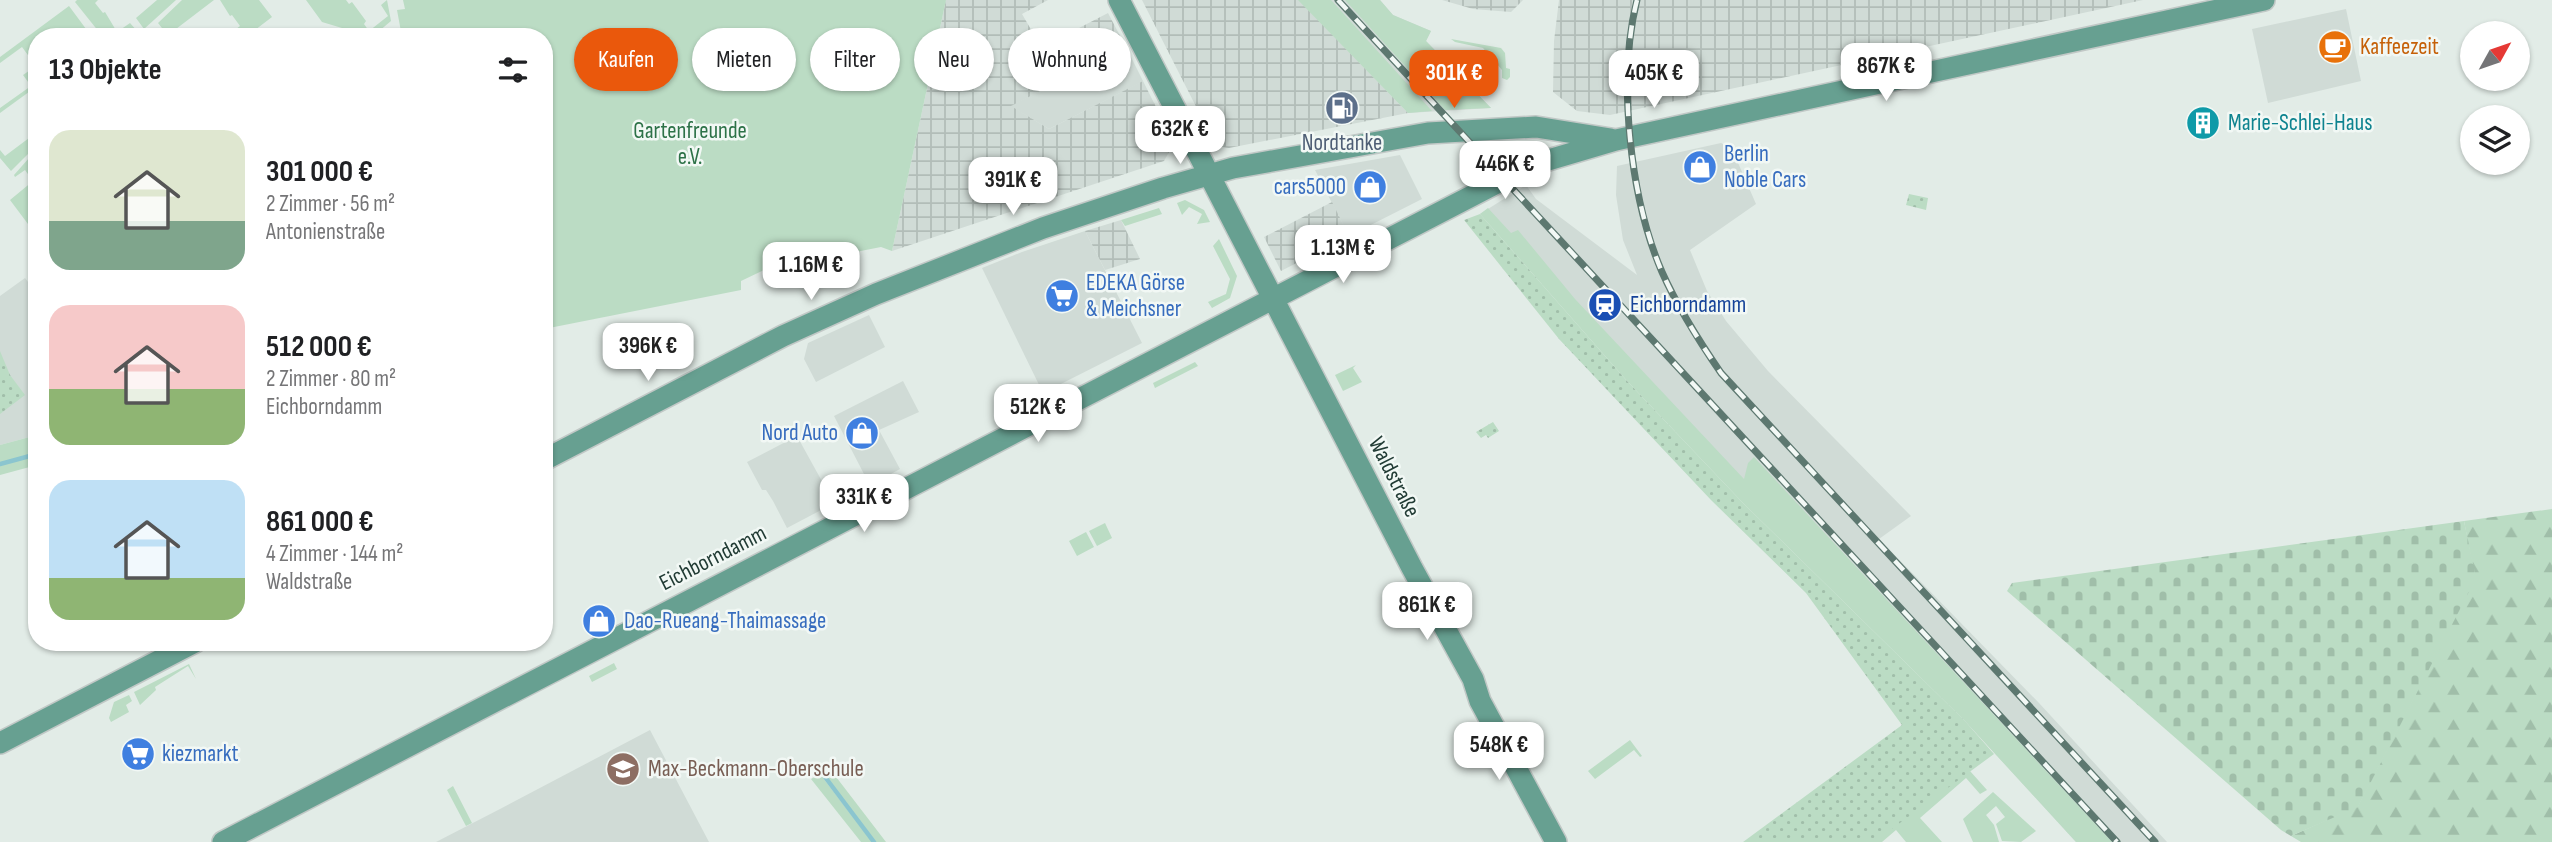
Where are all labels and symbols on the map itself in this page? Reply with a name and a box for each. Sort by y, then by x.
north arrow [2460,21,2530,91]
cafe icon: Kaffeezeit [2316,28,2354,66]
place label: Kaffeezeit [2360,33,2439,61]
pin: 867K € [1829,43,1943,103]
pin: 301K € [1397,50,1511,110]
pin: 405K € [1597,50,1711,110]
fuel station icon: Nordtanke [1323,89,1361,127]
building icon: Marie-Schlei-Haus [2184,104,2222,142]
pin: 632K € [1123,106,1237,166]
place label: Marie-Schlei-Haus [2228,109,2373,137]
park label: Gartenfreunde e.V. [633,117,747,171]
place label: Nordtanke [1302,129,1382,157]
place label: Berlin Noble Cars [1724,140,1806,194]
pin: 446K € [1448,142,1562,201]
shop icon: Berlin Noble Cars [1681,148,1719,186]
pin: 391K € [956,158,1070,217]
shop icon: cars5000 [1351,168,1389,206]
place label: cars5000 [1274,173,1346,201]
pin: 1.13M € [1278,226,1408,285]
pin: 1.16M € [746,243,876,302]
place label: EDEKA Görse & Meichsner [1086,269,1185,323]
supermarket icon: EDEKA Görse & Meichsner [1043,277,1081,315]
station icon: Eichborndamm [1586,286,1624,324]
place label: Eichborndamm [1630,291,1746,319]
pin: 396K € [591,324,705,383]
pin: 512K € [981,384,1095,444]
shop icon: Nord Auto [843,414,881,452]
place label: Nord Auto [761,419,838,447]
street label: Waldstraße [1362,432,1426,522]
pin: 331K € [807,475,921,534]
street label: Eichborndamm [655,519,771,597]
pin: 861K € [1370,582,1484,642]
shop icon: Dao-Rueang-Thaimassage [580,602,618,640]
place label: Dao-Rueang-Thaimassage [624,607,826,635]
pin: 548K € [1442,722,1556,782]
supermarket icon: kiezmarkt [119,735,157,773]
place label: kiezmarkt [162,740,239,768]
school or university icon: Max-Beckmann-Oberschule [604,750,642,788]
place label: Max-Beckmann-Oberschule [648,755,864,783]

